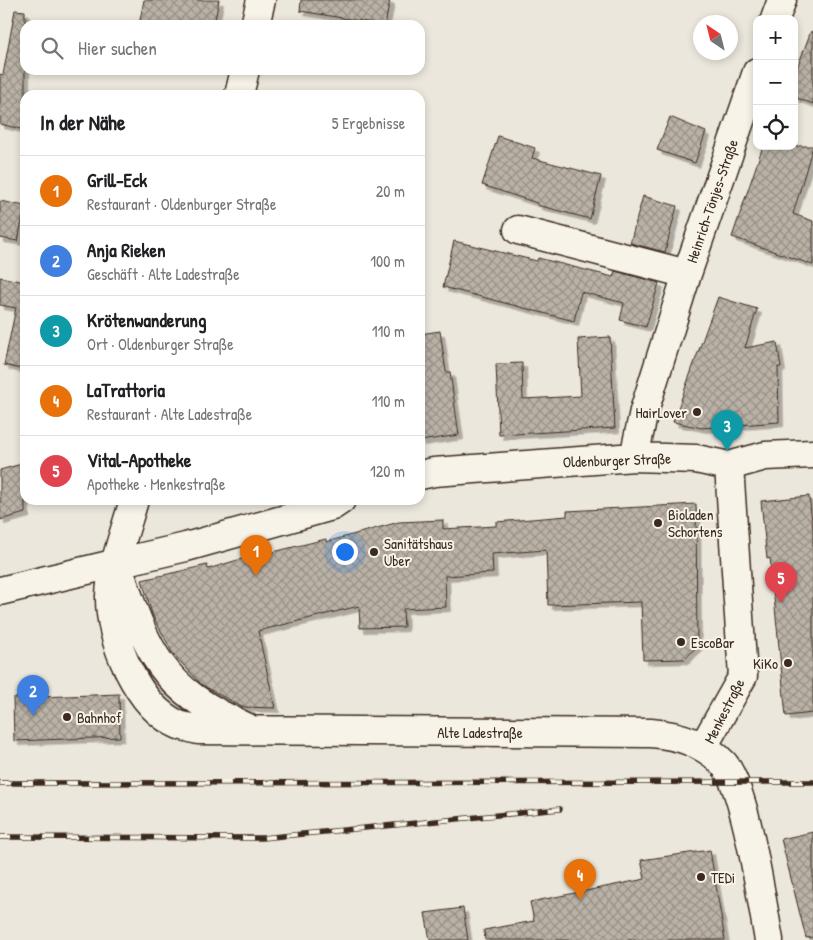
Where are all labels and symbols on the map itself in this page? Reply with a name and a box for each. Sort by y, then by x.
north arrow [693,15,738,60]
street label: Heinrich-Tönjes-Straße [681,136,743,266]
place label: HairLover [636,402,687,423]
marker: HairLover [691,406,703,418]
pin: 3 [711,410,743,451]
street label: Oldenburger Straße [562,448,672,472]
place label: Bioladen Schortens [668,504,723,542]
marker: Bioladen Schortens [652,517,664,529]
place label: Sanitätshaus Uber [384,533,453,571]
pin: 1 [240,535,272,576]
your location [332,539,358,565]
marker: Sanitätshaus Uber [368,546,380,558]
pin: 5 [765,562,797,603]
place label: EscoBar [691,632,735,653]
marker: EscoBar [675,636,687,648]
place label: KiKo [753,653,778,674]
marker: KiKo [782,657,794,669]
pin: 2 [17,675,49,716]
street label: Menkestraße [699,675,749,747]
place label: Bahnhof [77,707,122,728]
marker: Bahnhof [61,711,73,723]
street label: Alte Ladestraße [437,722,523,743]
pin: 4 [564,859,596,900]
place label: TEDi [711,867,735,888]
marker: TEDi [695,871,707,883]

